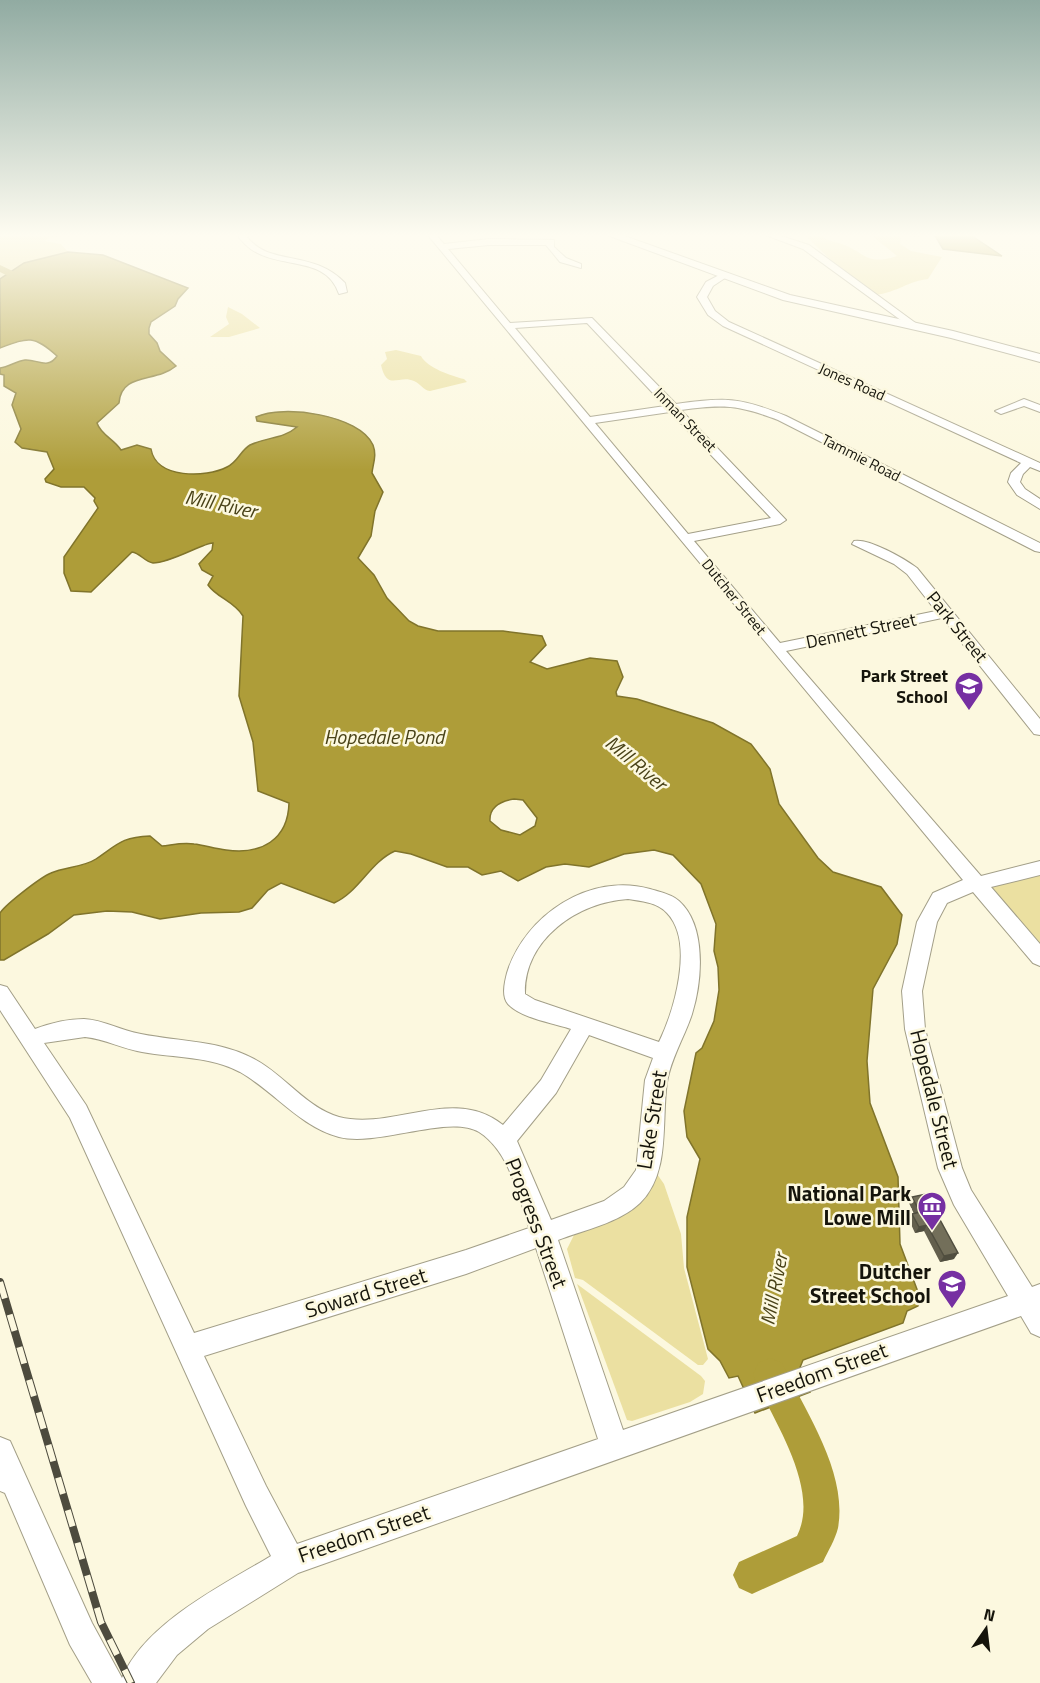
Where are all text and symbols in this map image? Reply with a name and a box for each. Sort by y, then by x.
street label: Jones Road [815,357,889,406]
street label: Inman Street [649,382,723,458]
street label: Tammie Road [818,428,905,487]
water label: Mill River [182,481,262,527]
street label: Dutcher Street [696,554,773,640]
street label: Park Street [920,585,995,669]
street label: Dennett Street [803,606,919,655]
place label: Park Street School [861,662,948,710]
school or university icon: Park Street School [953,670,985,712]
water label: Hopedale Pond [324,721,446,752]
water label: Mill River [599,727,676,800]
street label: Hopedale Street [902,1026,968,1172]
street label: Lake Street [627,1067,675,1172]
street label: Progress Street [497,1153,577,1293]
place label: National Park Lowe Mill [787,1177,911,1233]
museum icon: National Park Lowe Mill [916,1190,948,1232]
water label: Mill River [751,1248,796,1327]
place label: Dutcher Street School [810,1255,931,1311]
street label: Soward Street [301,1258,431,1326]
school or university icon: Dutcher Street School [936,1268,968,1310]
street label: Freedom Street [752,1333,892,1411]
street label: Freedom Street [294,1495,434,1571]
north arrow [956,1599,1016,1659]
text: N [981,1601,998,1627]

